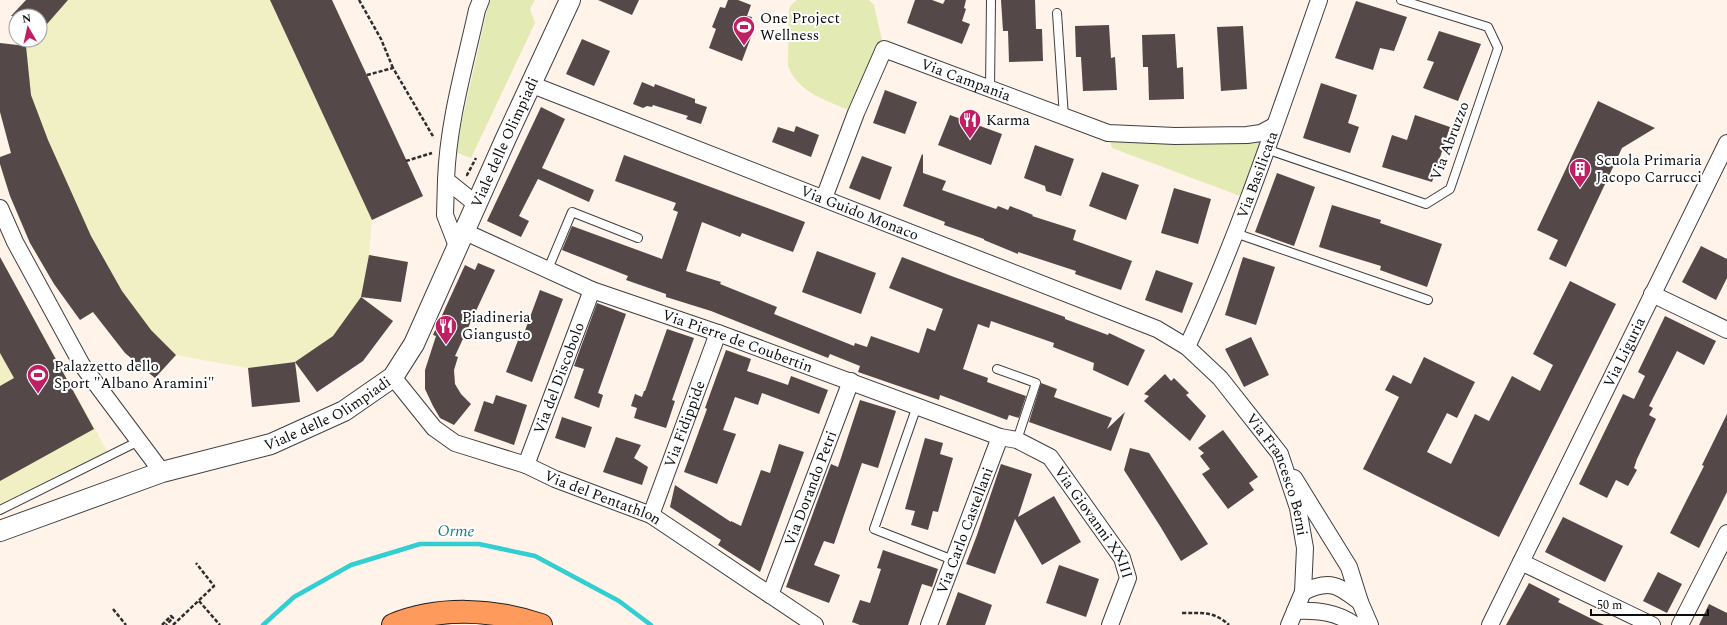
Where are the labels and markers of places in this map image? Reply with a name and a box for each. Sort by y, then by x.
place label: One Project Wellness [760,7,840,47]
sports icon: One Project Wellness [731,14,757,47]
restaurant icon: Karma [957,107,983,140]
place label: Karma [986,109,1031,132]
place label: Scuola Primaria Jacopo Carrucci [1596,149,1702,189]
building icon: Scuola Primaria Jacopo Carrucci [1567,156,1593,189]
place label: Piadineria Giangusto [462,306,531,346]
restaurant icon: Piadineria Giangusto [433,313,459,346]
place label: Palazzetto dello Sport "Albano Aramini" [54,355,215,395]
sports icon: Palazzetto dello Sport "Albano Aramini" [25,362,51,395]

